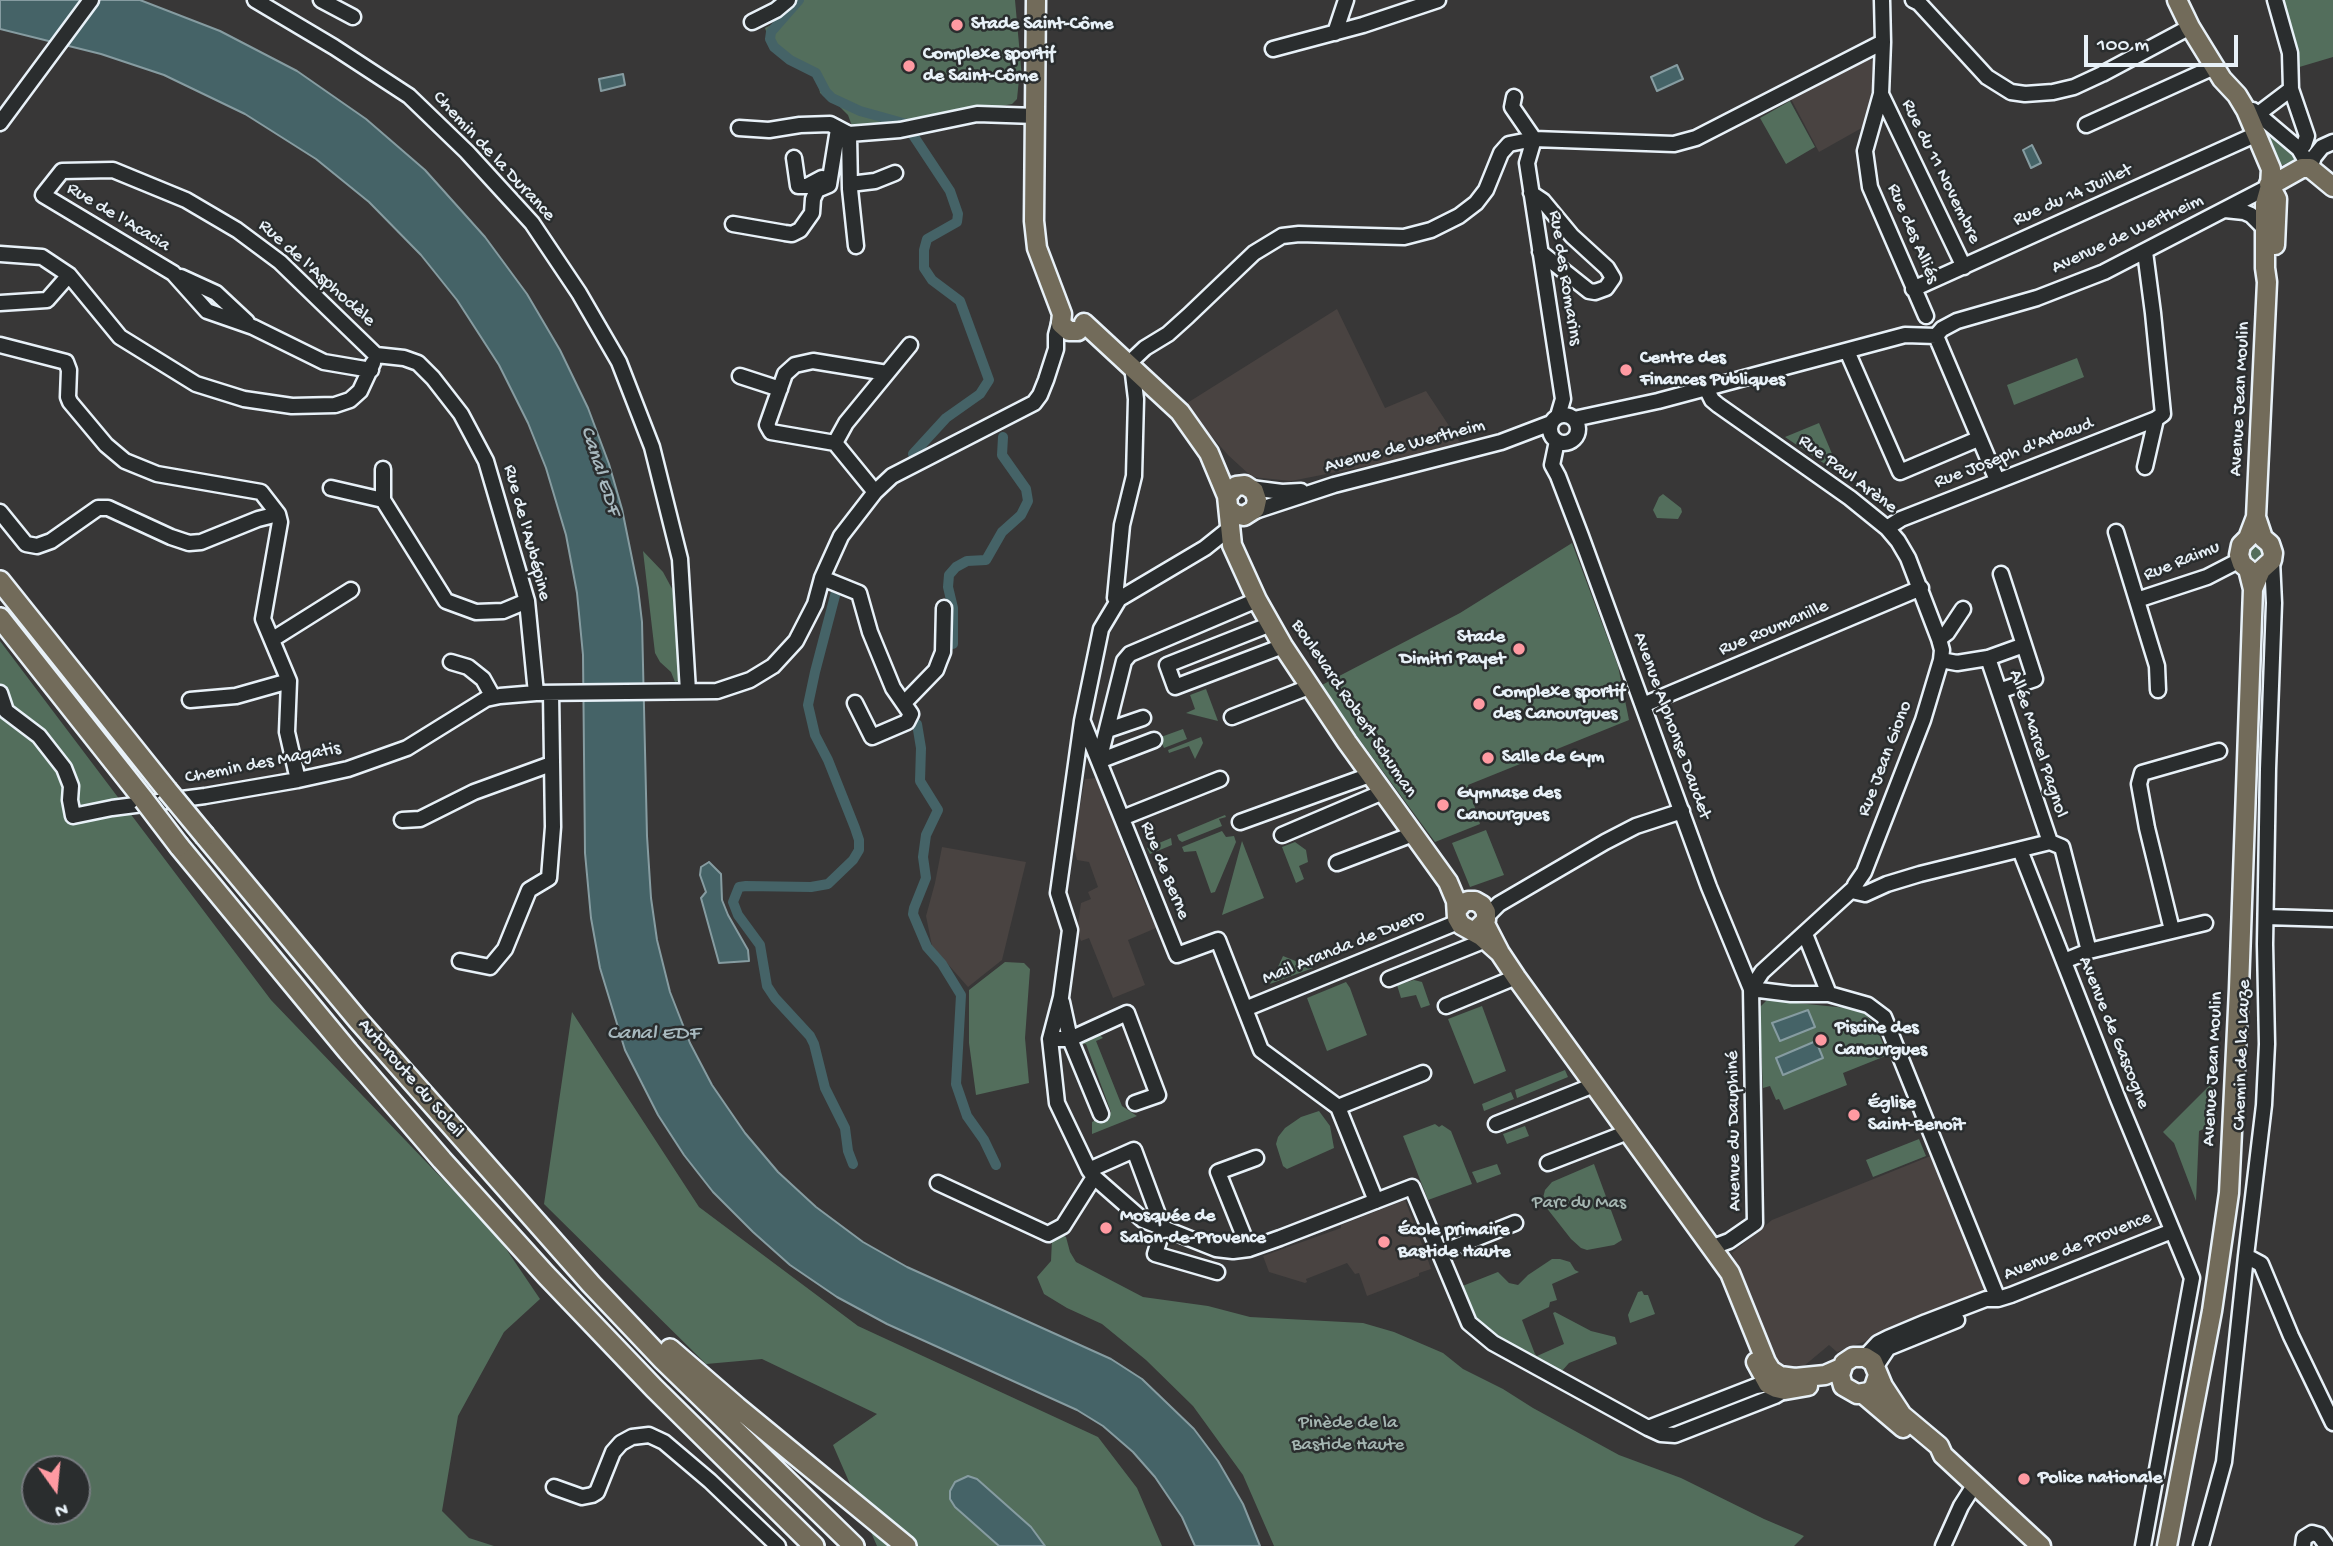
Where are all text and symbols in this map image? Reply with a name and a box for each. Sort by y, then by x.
place label: Stade Saint-Côme [971,14,1113,36]
marker: Stade Saint-Côme [949,17,965,33]
scale bar [2088,21,2242,65]
text: 100 m [2097,34,2149,59]
place label: Complexe sportif de Saint-Côme [923,44,1055,88]
marker: Complexe sportif de Saint-Côme [901,58,917,74]
street label: Chemin de la Durance [427,87,559,227]
street label: Rue du 11 Novembre [1895,96,1985,248]
street label: Rue du 14 Juillet [2010,160,2136,232]
street label: Rue de l'Acacia [62,178,174,258]
street label: Rue des Alliés [1881,181,1943,287]
street label: Avenue de Wertheim [2048,190,2208,280]
street label: Rue des Romarins [1542,209,1586,347]
street label: Rue de l'Asphodèle [253,215,379,333]
street label: Avenue Jean Moulin [2226,321,2256,477]
place label: Centre des Finances Publiques [1640,348,1785,392]
marker: Centre des Finances Publiques [1618,362,1634,378]
street label: Rue Joseph d'Arbaud [1931,413,2097,495]
street label: Avenue de Wertheim [1322,415,1488,479]
water label: Canal EDF [573,423,625,519]
street label: Rue Paul Arène [1793,430,1901,520]
street label: Rue de l'Aubépine [497,462,555,604]
street label: Rue Raimu [2141,536,2223,588]
street label: Rue Roumanille [1716,596,1832,662]
street label: Boulevard Robert Schuman [1285,616,1421,802]
place label: Stade Dimitri Payet [1400,627,1505,671]
street label: Avenue Alphonse Daudet [1627,629,1715,823]
marker: Stade Dimitri Payet [1511,641,1527,657]
street label: Allée Marcel Pagnol [2002,667,2072,821]
place label: Complexe sportif des Canourgues [1493,682,1625,726]
marker: Complexe sportif des Canourgues [1471,696,1487,712]
street label: Rue Jean Giono [1854,698,1918,820]
street label: Chemin des Magatis [183,738,343,790]
place label: Salle de Gym [1502,747,1604,769]
marker: Salle de Gym [1480,750,1496,766]
place label: Gymnase des Canourgues [1457,783,1561,827]
marker: Gymnase des Canourgues [1435,797,1451,813]
street label: Rue de Berne [1134,819,1194,923]
street label: Mail Aranda de Duero [1259,905,1429,991]
street label: Avenue de Gascogne [2072,953,2154,1113]
street label: Chemin de la Lauze [2229,979,2257,1131]
street label: Avenue Jean Moulin [2199,991,2229,1147]
street label: Autoroute du Soleil [352,1015,468,1143]
place label: Piscine des Canourgues [1835,1018,1927,1062]
water label: Canal EDF [607,1022,699,1048]
marker: Piscine des Canourgues [1813,1032,1829,1048]
street label: Avenue du Dauphiné [1722,1051,1748,1211]
place label: Église Saint-Benoît [1868,1093,1965,1137]
marker: Église Saint-Benoît [1846,1107,1862,1123]
park label: Parc du Mas [1532,1193,1626,1215]
place label: Mosquée de Salon-de-Provence [1120,1206,1266,1250]
street label: Avenue de Provence [2001,1207,2155,1287]
marker: Mosquée de Salon-de-Provence [1098,1220,1114,1236]
place label: École primaire Bastide Haute [1398,1220,1510,1264]
marker: École primaire Bastide Haute [1376,1234,1392,1250]
park label: Pinède de la Bastide Haute [1292,1413,1404,1457]
north arrow [21,1455,91,1525]
place label: Police nationale [2038,1468,2162,1490]
marker: Police nationale [2016,1471,2032,1487]
text: N [52,1496,70,1522]

